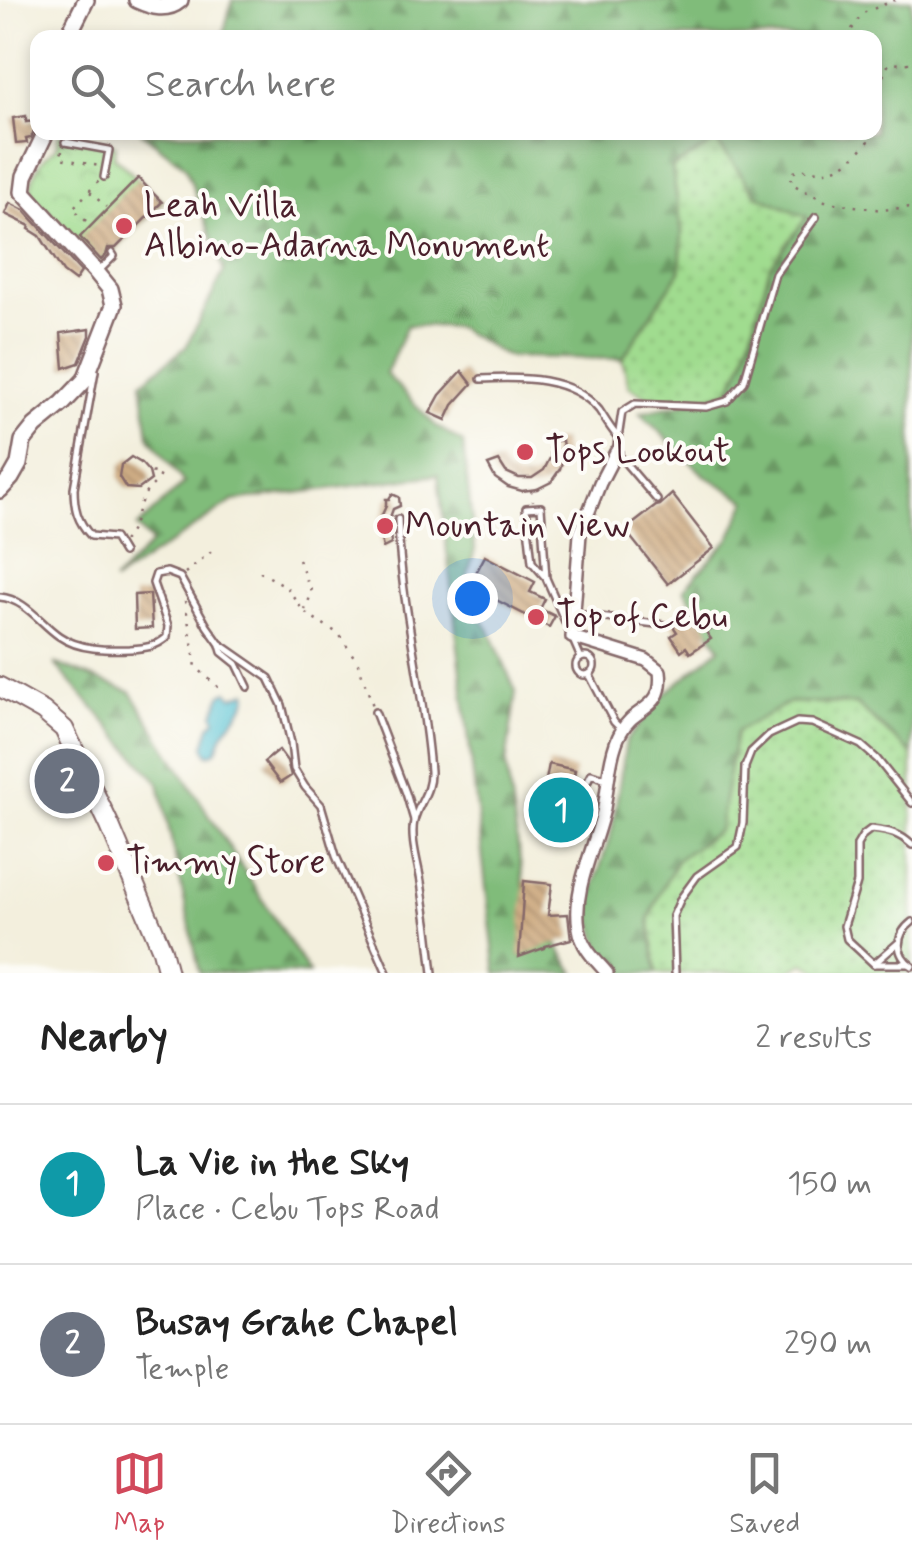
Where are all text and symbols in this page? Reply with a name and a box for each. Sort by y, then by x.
search box [30,30,882,140]
icon: search [65,58,120,113]
text: Search here [145,61,336,110]
place label: Leah Villa Albino-Adarna Monument [144,183,549,269]
marker: Leah Villa Albino-Adarna Monument [113,215,135,237]
place label: Tops Lookout [545,429,730,475]
marker: Tops Lookout [514,441,536,463]
place label: Mountain View [405,503,630,549]
marker: Mountain View [374,515,396,537]
your location [447,573,498,624]
place label: Top of Cebu [556,594,728,640]
marker: Top of Cebu [525,606,547,628]
pin: 2 [34,744,100,818]
pin: 1 [528,772,594,848]
place label: Timmy Store [126,840,325,886]
marker: Timmy Store [95,852,117,874]
text: Nearby [40,1011,168,1066]
text: 2 results [755,1017,872,1059]
text: La Vie in the Sky [135,1139,409,1188]
text: 1 [65,1163,80,1205]
text: 150 m [787,1163,872,1205]
text: Place · Cebu Tops Road [135,1188,439,1230]
text: Busay Grahe Chapel [135,1299,458,1348]
text: 2 [65,1323,80,1365]
text: 290 m [784,1323,872,1365]
text: Temple [135,1348,230,1390]
tab: Map [112,1446,167,1543]
tab: Directions [391,1446,506,1543]
tab: Saved [729,1446,800,1543]

